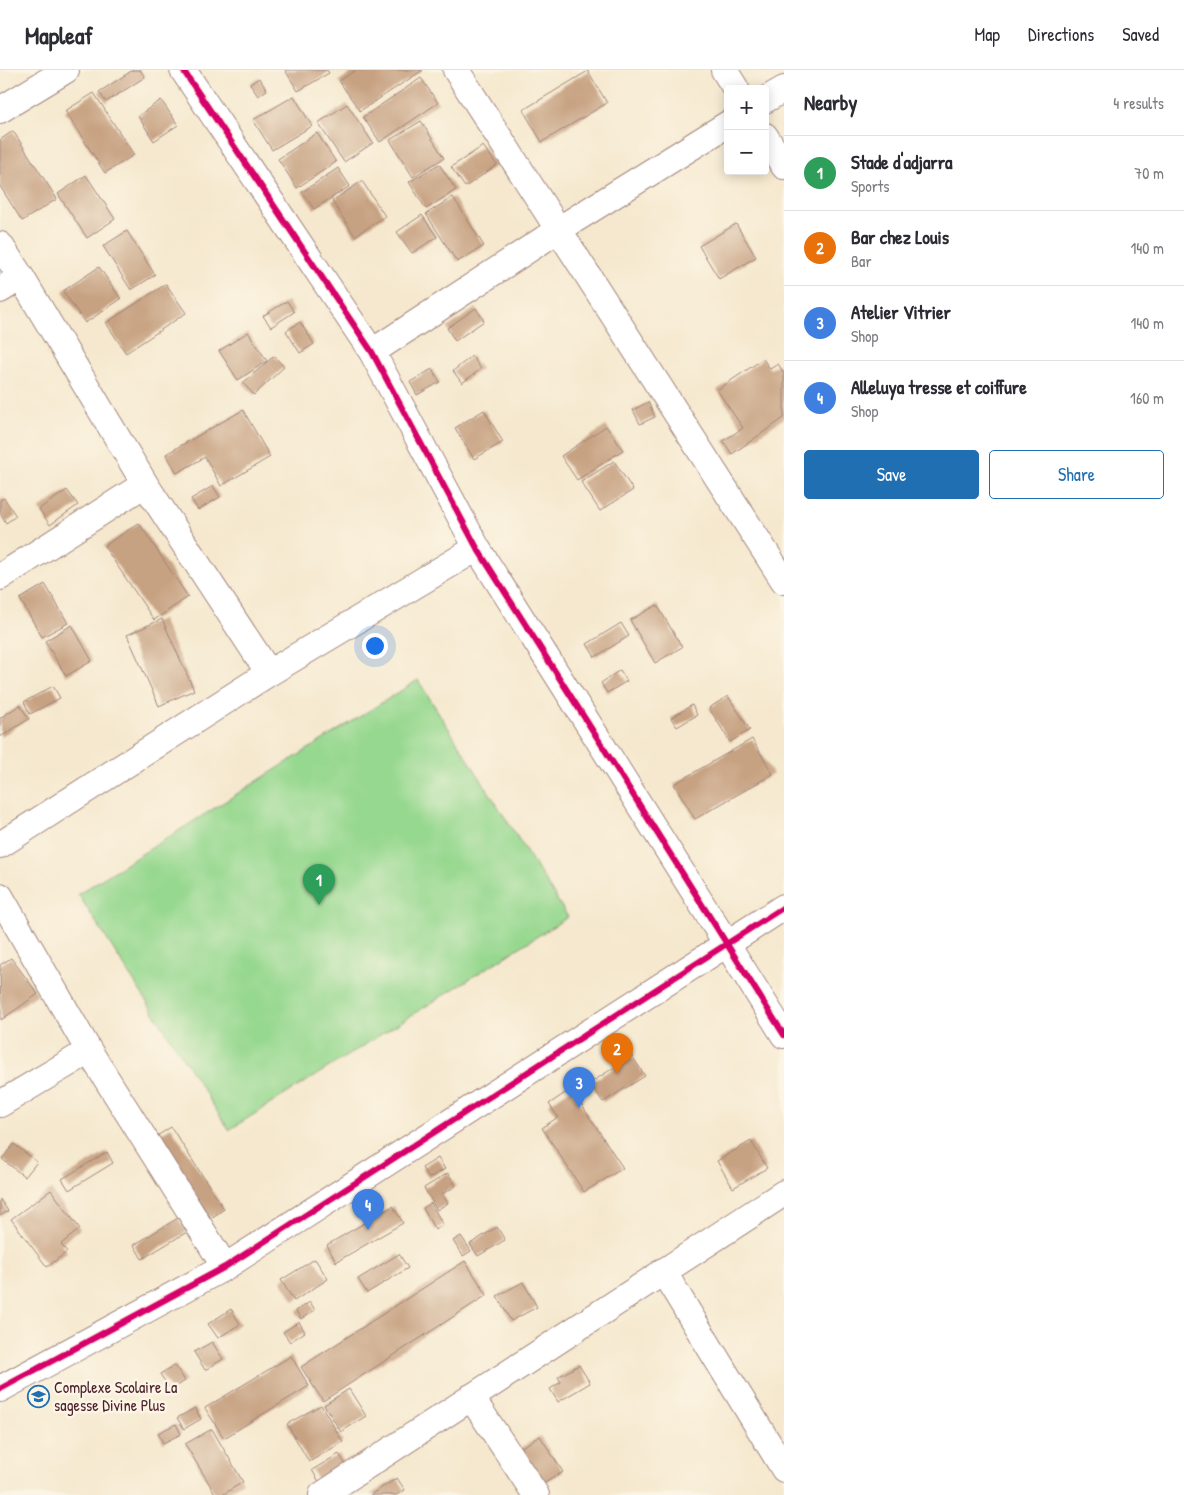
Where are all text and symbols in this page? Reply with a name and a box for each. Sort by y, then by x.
text: Mapleaf [25,19,93,51]
text: Map [975,22,1000,47]
text: Directions [1028,22,1094,47]
text: Saved [1122,22,1159,47]
map controls [724,85,769,175]
button: + [724,85,769,130]
text: Nearby [804,88,857,117]
text: 4 results [1113,92,1164,114]
button: − [724,130,769,175]
text: Stade d'adjarra [851,149,952,175]
text: 1 [817,162,823,184]
text: 70 m [1134,162,1164,184]
text: Sports [851,175,889,197]
text: Bar chez Louis [851,224,949,250]
text: 2 [816,237,824,259]
text: 140 m [1130,237,1164,259]
text: Bar [851,250,872,272]
text: Atelier Vitrier [851,299,951,325]
text: 3 [816,312,824,334]
text: 140 m [1130,312,1164,334]
text: Shop [851,325,878,347]
text: Alleluya tresse et coiffure [851,374,1027,400]
text: 4 [817,387,823,409]
text: 160 m [1130,387,1164,409]
text: Shop [851,400,878,422]
button: Save [804,450,979,499]
button: Share [989,450,1164,499]
your location [362,633,388,659]
pin: 1 [303,864,335,905]
pin: 2 [601,1033,633,1074]
pin: 3 [563,1067,595,1108]
pin: 4 [352,1189,384,1230]
place label: Complexe Scolaire La sagesse Divine Plus [54,1376,177,1416]
school or university icon: Complexe Scolaire La sagesse Divine Plus [26,1384,50,1408]

